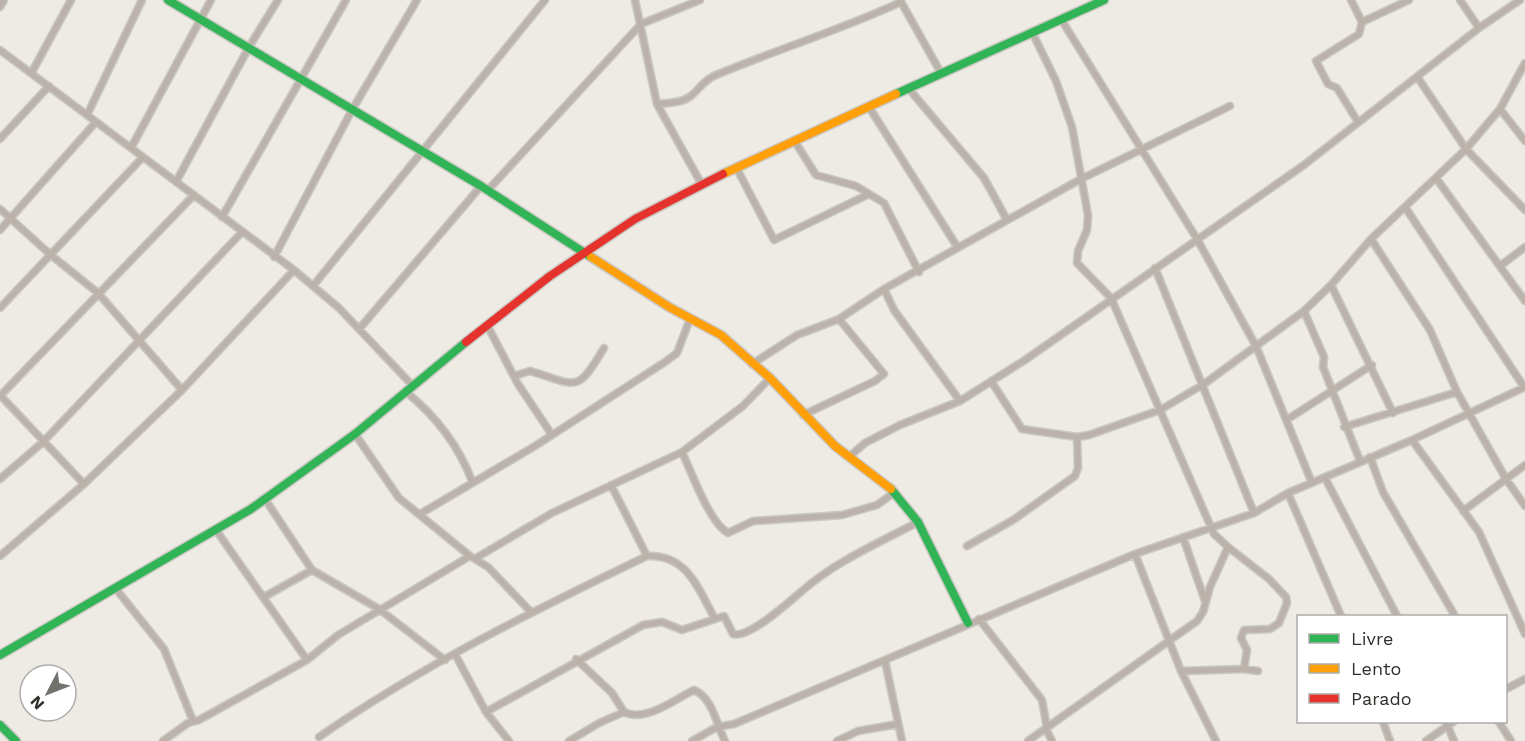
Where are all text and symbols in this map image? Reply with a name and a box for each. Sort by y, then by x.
legend [1297,615,1507,723]
text: Livre [1351,628,1393,649]
text: Lento [1351,658,1401,679]
north arrow [18,663,78,723]
text: Parado [1351,688,1412,709]
text: N [26,692,48,713]

